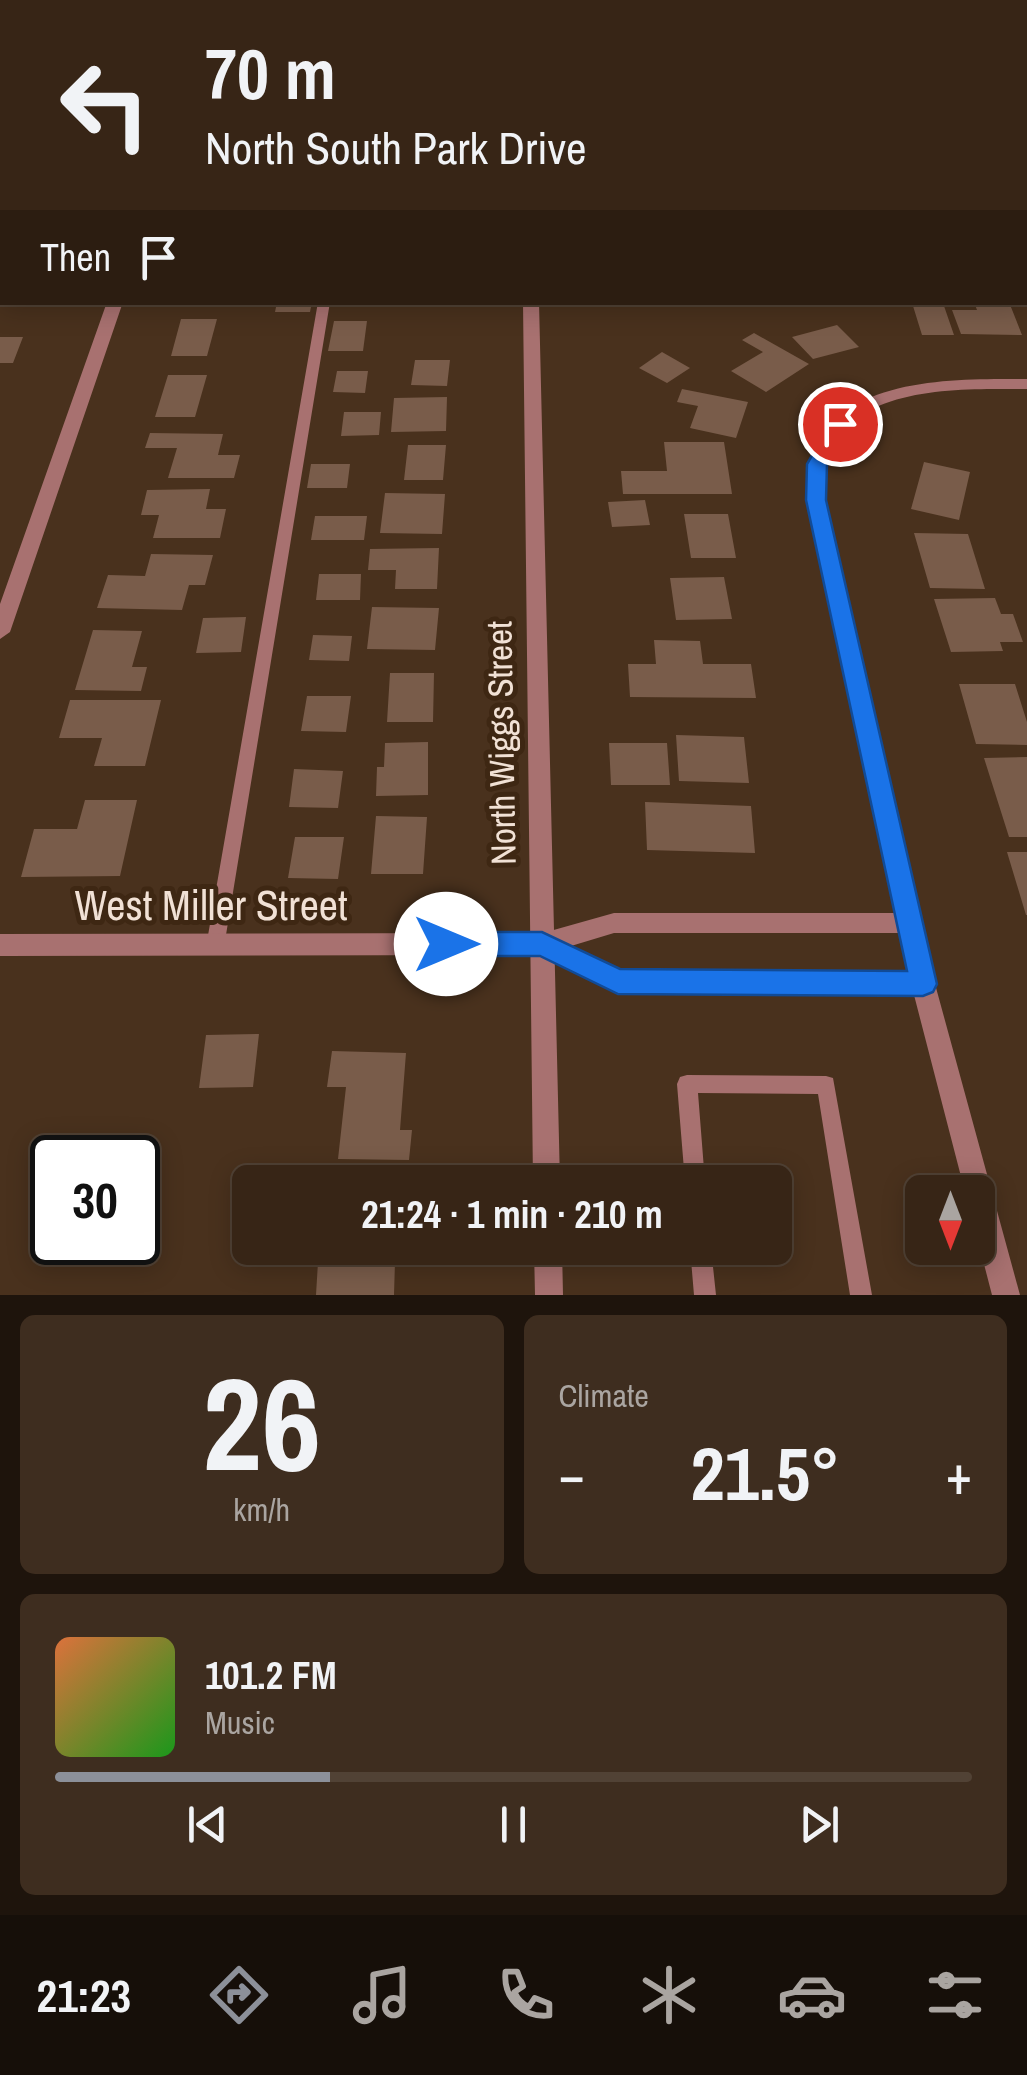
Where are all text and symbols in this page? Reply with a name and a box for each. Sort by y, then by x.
text: 70 m [205,27,336,121]
icon: left [40,40,170,170]
text: North South Park Drive [205,117,586,178]
icon: arrive [131,230,186,285]
text: Then [40,232,111,283]
pin [798,382,883,467]
icon: arrive [813,397,868,452]
street label: North Wiggs Street [475,621,527,865]
street label: West Miller Street [74,877,348,933]
position arrow [394,892,498,996]
speed limit sign: 30 [30,1135,160,1265]
north arrow [905,1175,995,1265]
map controls [905,1175,995,1265]
text: 21:24 · 1 min · 210 m [361,1189,663,1240]
text: 26 [202,1335,321,1511]
text: Climate [559,1374,649,1417]
text: 21.5° [690,1422,840,1523]
text: − [559,1437,585,1511]
text: + [946,1437,972,1511]
text: km/h [233,1488,290,1531]
text: 101.2 FM [205,1650,337,1701]
text: Music [205,1701,275,1744]
icon: previous [180,1797,235,1852]
icon: pause [486,1797,541,1852]
icon: next [792,1797,847,1852]
icon: directions [204,1960,274,2030]
icon: music [347,1960,417,2030]
icon: phone [491,1960,561,2030]
icon: climate [634,1960,704,2030]
icon: car [777,1960,847,2030]
icon: filters [920,1960,990,2030]
text: 21:23 [37,1965,131,2026]

